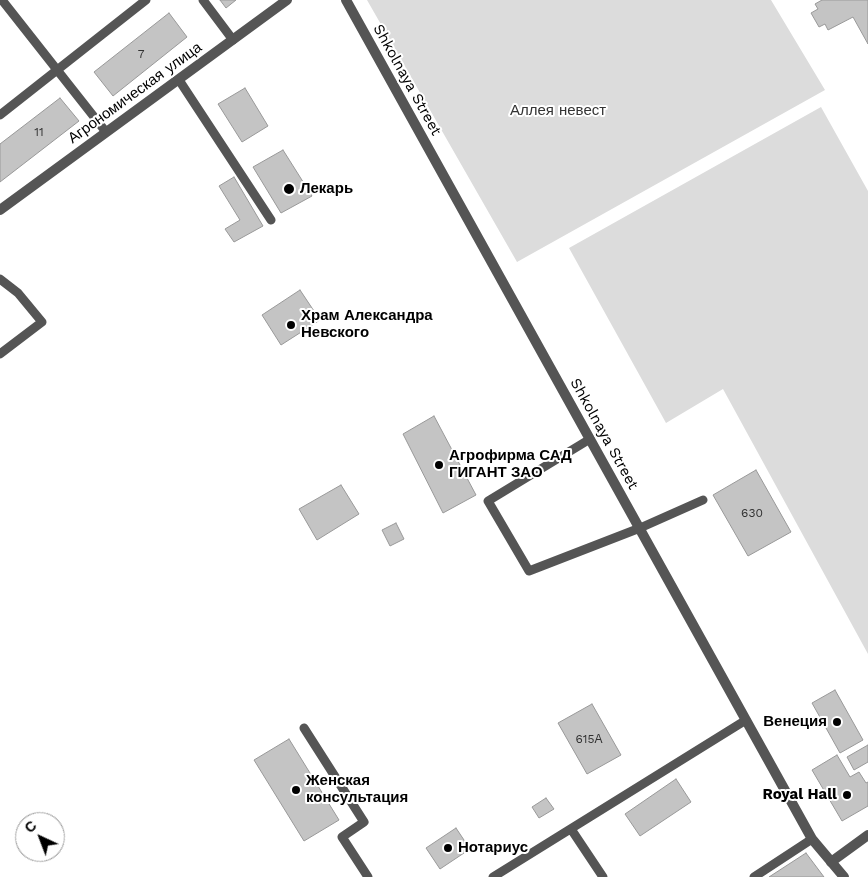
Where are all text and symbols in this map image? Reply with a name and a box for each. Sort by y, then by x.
street label: Shkolnaya Street [369,21,445,139]
street label: Агрономическая улица [65,38,205,148]
house number: 7 [138,47,144,61]
park label: Аллея невест [510,102,606,120]
house number: 11 [34,125,44,139]
place label: Лекарь [300,180,353,198]
marker: Лекарь [282,182,296,196]
place label: Храм Александра Невского [301,307,433,342]
marker: Храм Александра Невского [285,319,297,331]
street label: Shkolnaya Street [566,375,642,493]
place label: Агрофирма САД ГИГАНТ ЗАО [449,447,572,482]
marker: Агрофирма САД ГИГАНТ ЗАО [433,459,445,471]
house number: 630 [741,506,763,520]
place label: Венеция [763,713,827,731]
marker: Венеция [831,716,843,728]
house number: 615А [576,732,602,746]
place label: Женская консультация [306,772,408,807]
marker: Женская консультация [290,784,302,796]
place label: Royal Hall [762,786,837,804]
marker: Royal Hall [841,789,853,801]
north arrow [15,812,65,862]
text: С [21,817,40,836]
place label: Нотариус [458,839,528,857]
marker: Нотариус [442,842,454,854]

